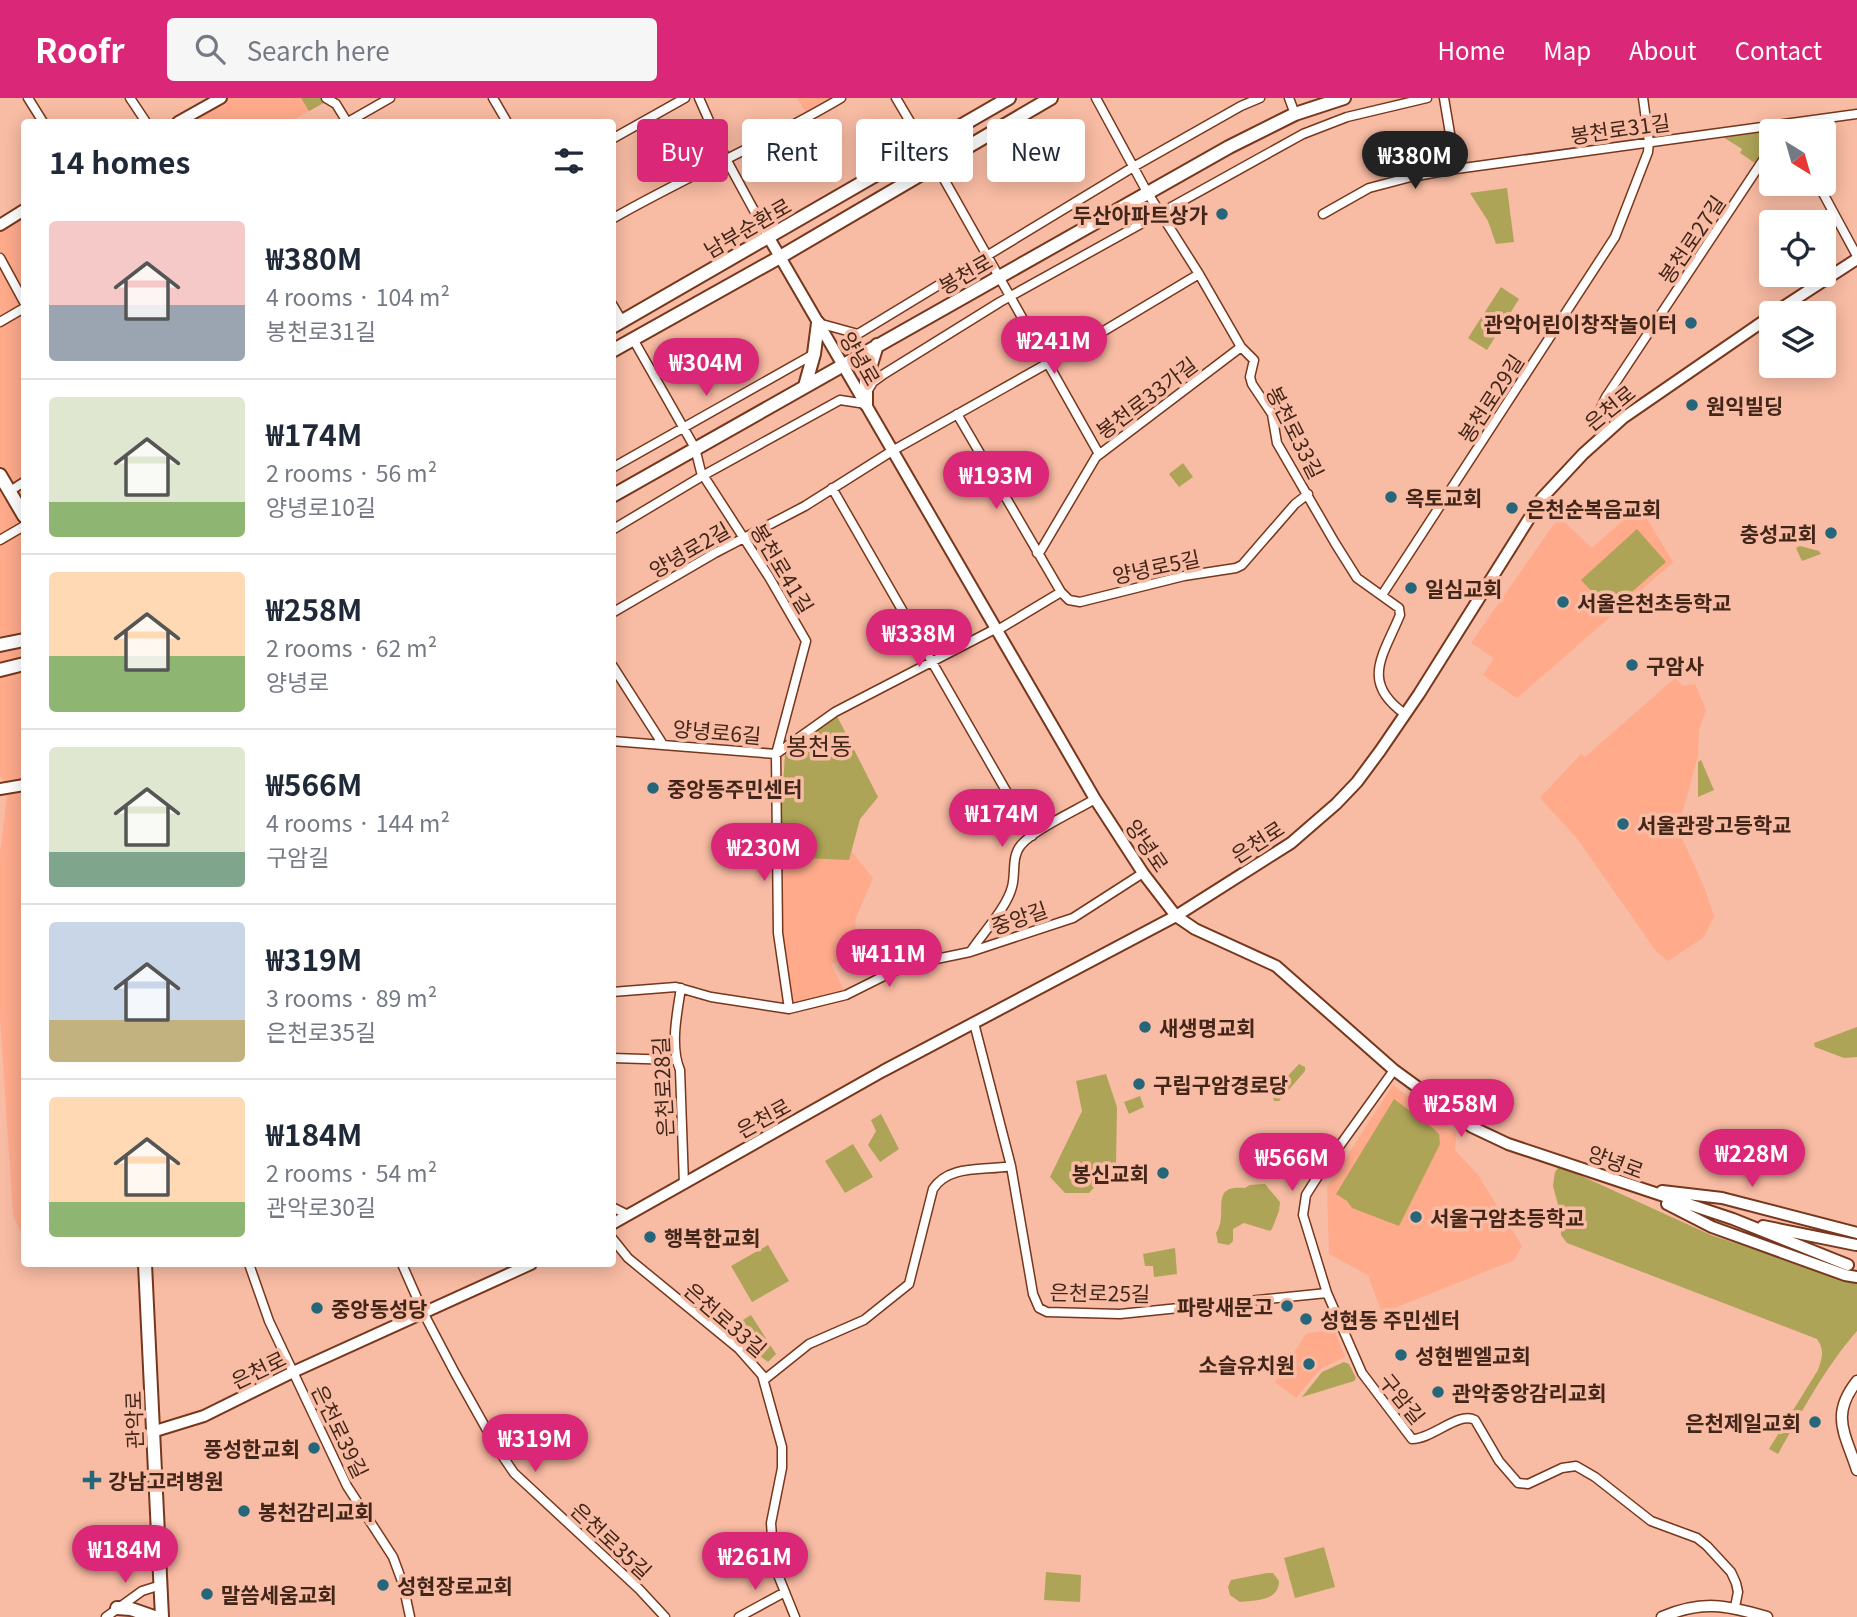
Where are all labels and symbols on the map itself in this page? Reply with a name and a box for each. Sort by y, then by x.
street label: 봉천로31길 [1568,106,1672,150]
north arrow [1759,119,1836,196]
pin: ₩380M [1366,132,1464,191]
street label: 봉천로27길 [1650,189,1732,289]
street label: 남부순환로 [698,190,796,264]
place label: 두산아파트상가 [1073,199,1208,229]
marker: 두산아파트상가 [1214,206,1230,222]
street label: 봉천로 [932,246,998,300]
place label: 관악어린이창작놀이터 [1484,308,1677,338]
marker: 관악어린이창작놀이터 [1683,315,1699,331]
pin: ₩241M [1005,316,1103,376]
street label: 양녕로 [834,325,888,391]
pin: ₩304M [657,338,755,398]
street label: 봉천로29길 [1450,348,1530,448]
street label: 봉천로33가길 [1089,349,1203,445]
street label: 은천로 [1577,377,1641,437]
street label: 봉천로33길 [1260,380,1332,484]
place label: 원익빌딩 [1706,390,1783,420]
marker: 원익빌딩 [1684,397,1700,413]
pin: ₩193M [947,452,1045,511]
place label: 옥토교회 [1405,482,1482,512]
marker: 옥토교회 [1383,489,1399,505]
place label: 은천순복음교회 [1526,493,1661,523]
marker: 은천순복음교회 [1504,500,1520,516]
street label: 양녕로2길 [643,514,735,584]
street label: 봉천로41길 [744,517,822,619]
place label: 충성교회 [1740,518,1817,548]
marker: 충성교회 [1823,525,1839,541]
street label: 양녕로5길 [1109,542,1203,590]
place label: 일심교회 [1425,573,1502,603]
marker: 일심교회 [1403,580,1419,596]
place label: 서울은천초등학교 [1577,587,1732,617]
marker: 서울은천초등학교 [1555,594,1571,610]
pin: ₩338M [870,610,968,669]
place label: 구암사 [1646,650,1704,680]
marker: 구암사 [1624,657,1640,673]
street label: 양녕로6길 [671,712,763,750]
district label: 봉천동 [786,727,852,762]
place label: 중앙동주민센터 [667,773,802,803]
marker: 중앙동주민센터 [645,780,661,796]
pin: ₩174M [953,790,1051,849]
place label: 서울관광고등학교 [1637,809,1792,839]
street label: 양녕로 [1119,813,1177,877]
street label: 은천로 [1225,813,1289,869]
marker: 서울관광고등학교 [1615,816,1631,832]
pin: ₩230M [715,824,813,883]
street label: 중앙길 [987,893,1051,941]
pin: ₩411M [840,930,938,989]
place label: 새생명교회 [1159,1012,1256,1042]
marker: 새생명교회 [1137,1019,1153,1035]
street label: 은천로28길 [644,1036,680,1138]
place label: 구립구암경로당 [1153,1069,1288,1099]
marker: 구립구암경로당 [1131,1076,1147,1092]
pin: ₩258M [1412,1080,1510,1139]
street label: 은천로 [730,1090,796,1144]
pin: ₩228M [1703,1130,1801,1189]
pin: ₩566M [1243,1134,1341,1193]
street label: 양녕로 [1584,1137,1648,1185]
place label: 봉신교회 [1072,1158,1149,1188]
marker: 봉신교회 [1155,1165,1171,1181]
place label: 서울구암초등학교 [1430,1202,1585,1232]
marker: 서울구암초등학교 [1408,1209,1424,1225]
place label: 행복한교회 [664,1222,761,1252]
marker: 행복한교회 [642,1229,658,1245]
street label: 은천로33길 [678,1275,774,1363]
street label: 은천로25길 [1049,1276,1151,1308]
place label: 파랑새문고 [1176,1291,1273,1321]
place label: 중앙동성당 [331,1293,428,1323]
marker: 파랑새문고 [1279,1298,1295,1314]
marker: 중앙동성당 [309,1300,325,1316]
place label: 성현동 주민센터 [1320,1304,1460,1334]
marker: 성현동 주민센터 [1298,1311,1314,1327]
place label: 성현벧엘교회 [1415,1340,1531,1370]
street label: 은천로 [225,1343,291,1395]
marker: 성현벧엘교회 [1393,1347,1409,1363]
place label: 소슬유치원 [1198,1349,1295,1379]
marker: 소슬유치원 [1301,1356,1317,1372]
street label: 구암길 [1373,1366,1433,1430]
place label: 관악중앙감리교회 [1452,1377,1607,1407]
street label: 은천로39길 [305,1379,377,1483]
marker: 관악중앙감리교회 [1430,1384,1446,1400]
street label: 관악로 [117,1391,149,1449]
place label: 은천제일교회 [1685,1407,1801,1437]
pin: ₩319M [486,1414,584,1474]
marker: 은천제일교회 [1807,1414,1823,1430]
place label: 풍성한교회 [203,1433,300,1463]
marker: 풍성한교회 [306,1440,322,1456]
place label: 강남고려병원 [108,1465,224,1495]
marker: 강남고려병원 [82,1470,102,1490]
street label: 은천로35길 [565,1495,659,1585]
place label: 봉천감리교회 [258,1496,374,1526]
marker: 봉천감리교회 [236,1503,252,1519]
pin: ₩184M [76,1526,174,1585]
pin: ₩261M [706,1532,804,1592]
place label: 성현장로교회 [397,1570,513,1600]
marker: 성현장로교회 [375,1577,391,1593]
place label: 말씀세움교회 [221,1579,337,1609]
marker: 말씀세움교회 [199,1586,215,1602]

